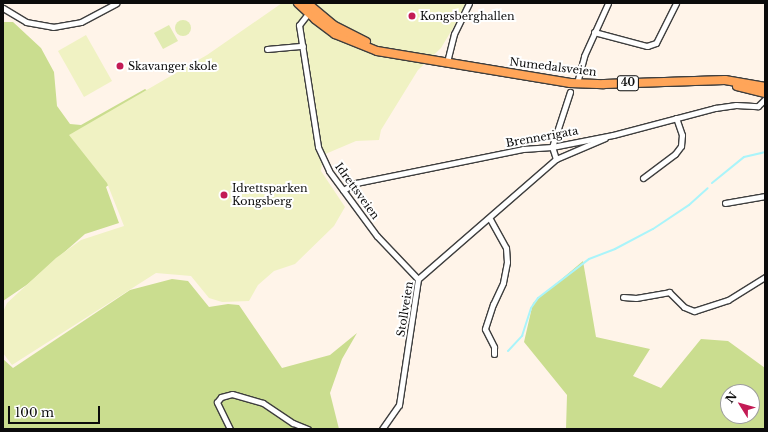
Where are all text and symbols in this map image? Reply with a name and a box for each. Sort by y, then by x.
place label: Kongsberghallen [420,9,515,23]
marker: Kongsberghallen [407,11,417,21]
street label: Numedalsveien [509,55,597,79]
place label: Skavanger skole [128,59,218,73]
marker: Skavanger skole [115,61,125,71]
road number: 40 [616,75,640,91]
street label: Brennerigata [505,124,579,150]
street label: Idrettsveien [332,160,382,222]
place label: Idrettsparken Kongsberg [232,182,308,208]
marker: Idrettsparken Kongsberg [219,190,229,200]
street label: Stollveien [394,280,416,338]
north arrow [720,384,760,424]
text: N [723,389,740,406]
scale bar [10,398,102,424]
text: 100 m [15,405,54,420]

